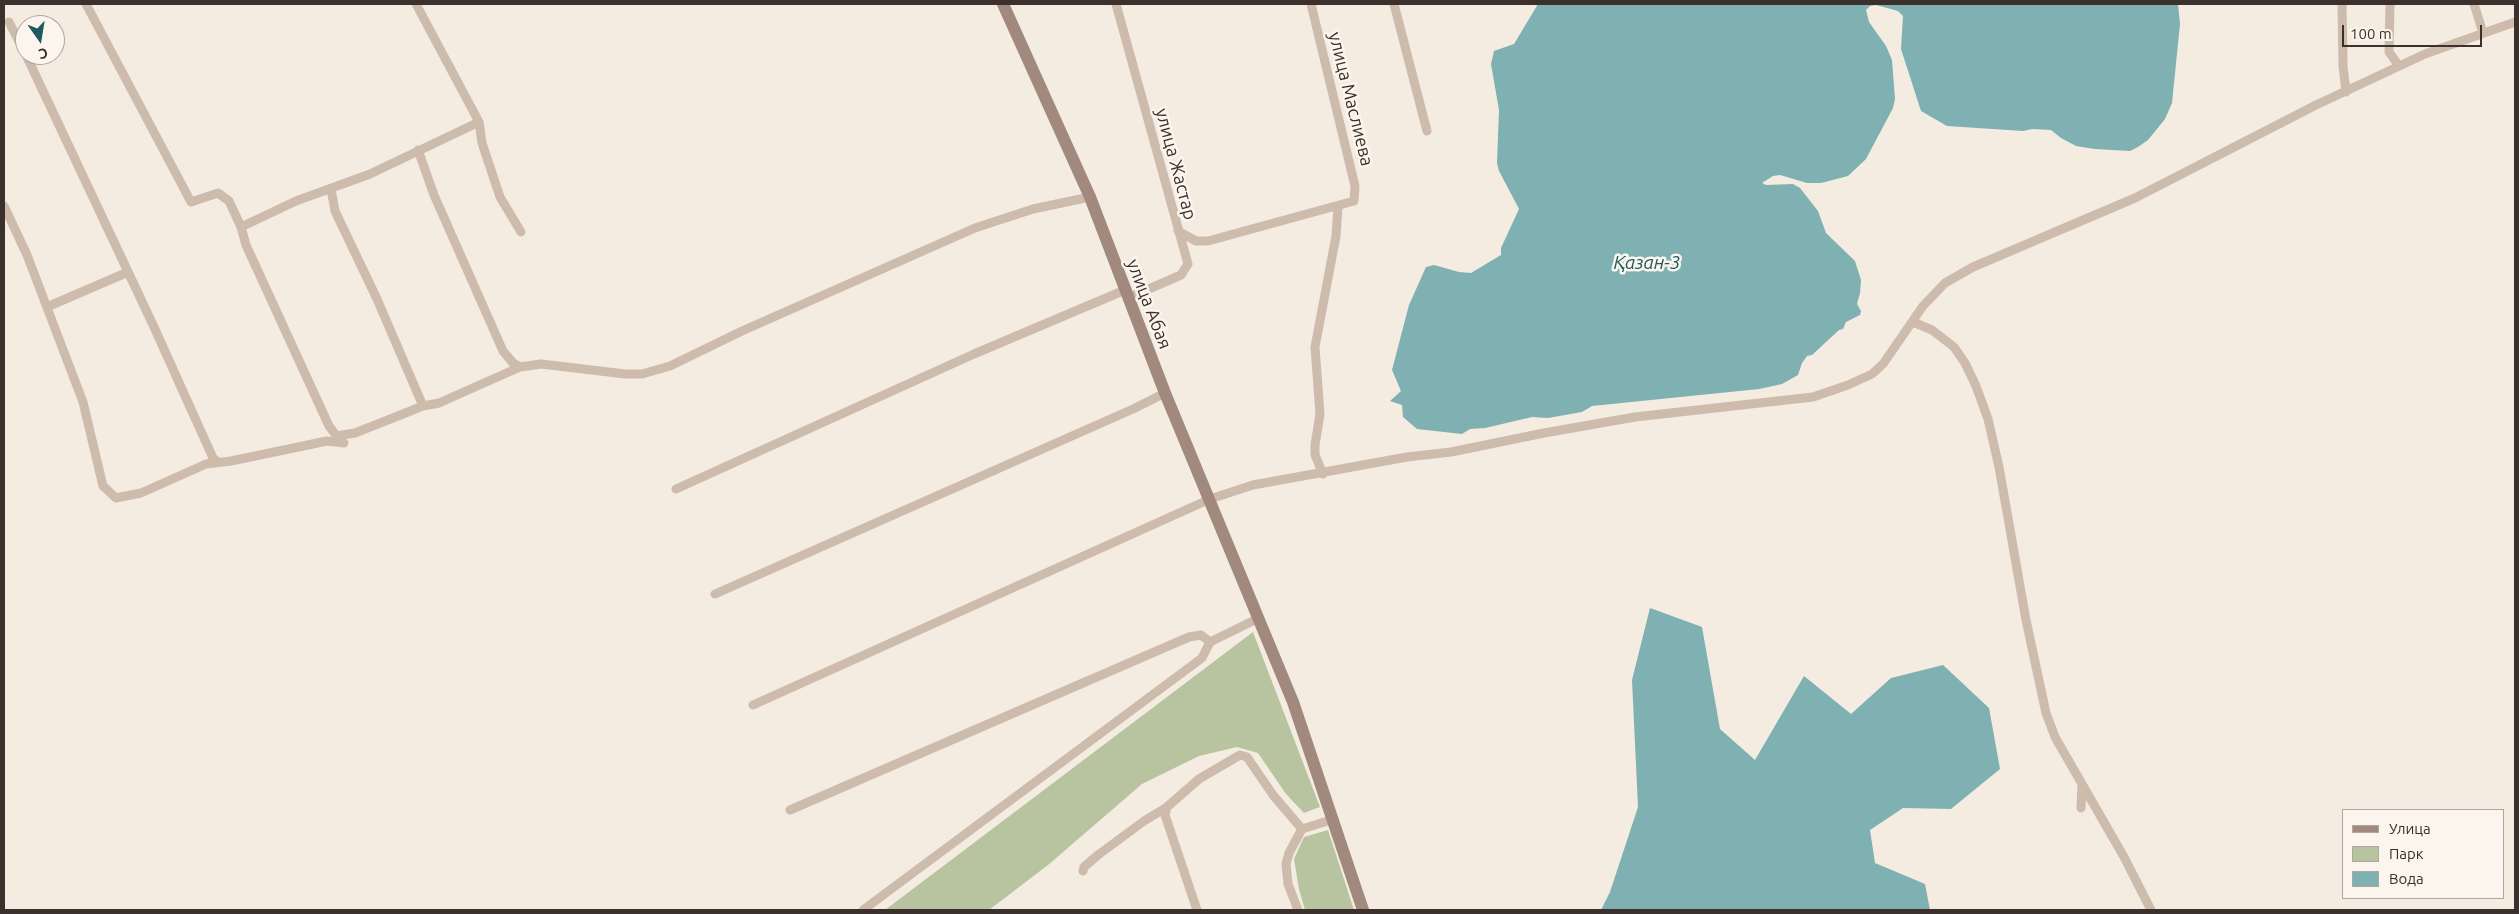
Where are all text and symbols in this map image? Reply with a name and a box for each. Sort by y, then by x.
north arrow [15,15,65,65]
scale bar [2344,15,2484,47]
text: 100 m [2350,25,2392,42]
street label: улица Маслиева [1324,30,1378,168]
text: С [37,45,49,62]
street label: улица Жастар [1151,106,1201,222]
water label: Қазан-3 [1614,252,1680,274]
street label: улица Абая [1122,256,1176,352]
legend [2342,809,2504,899]
text: Улица [2389,820,2431,837]
text: Парк [2389,845,2424,862]
text: Вода [2389,870,2424,887]

